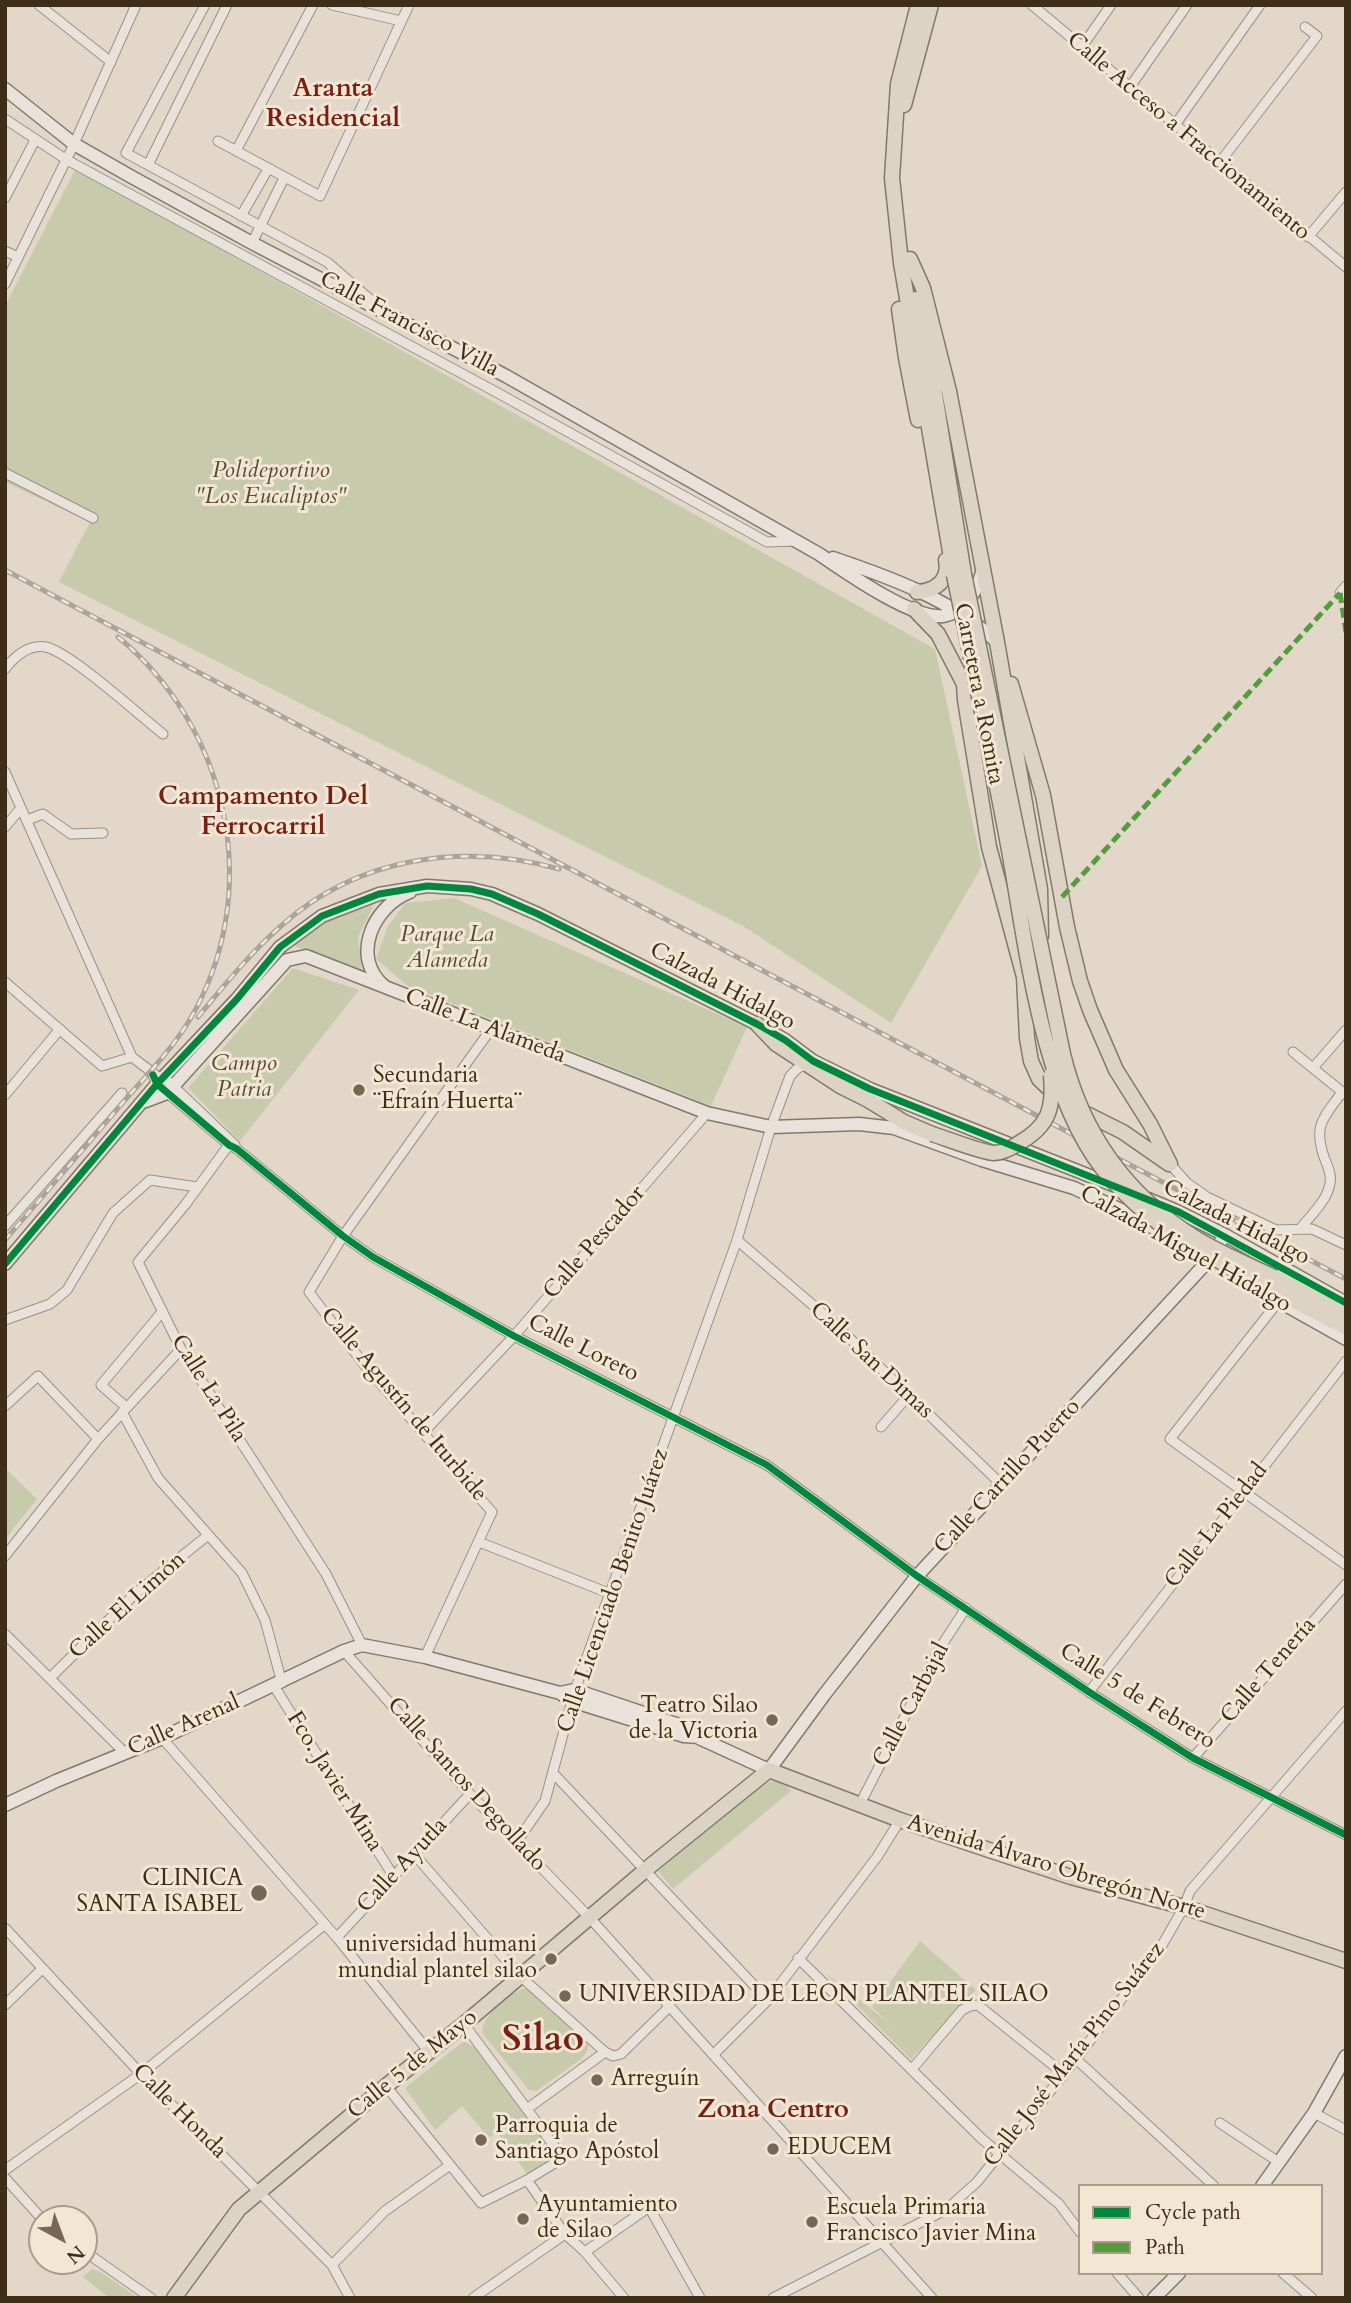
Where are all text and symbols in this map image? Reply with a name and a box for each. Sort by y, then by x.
street label: Calle Acceso a Fraccionamiento [1061,27,1315,247]
district label: Aranta Residencial [266,74,400,136]
street label: Calle Francisco Villa [315,266,503,384]
park label: Polideportivo "Los Eucaliptos" [195,458,347,512]
street label: Carretera a Romita [947,601,1009,787]
district label: Campamento Del Ferrocarril [158,782,368,844]
park label: Parque La Alameda [400,922,494,976]
street label: Calzada Hidalgo [644,937,800,1037]
street label: Calle La Alameda [401,984,569,1070]
park label: Campo Patria [211,1051,277,1105]
place label: Secundaria ¨Efraín Huerta¨ [373,1063,522,1117]
marker: Secundaria ¨Efraín Huerta¨ [351,1082,367,1098]
street label: Calzada Hidalgo [1158,1174,1314,1272]
street label: Calzada Miguel Hidalgo [1075,1180,1295,1320]
street label: Calle Pescador [538,1181,652,1305]
street label: Calle San Dimas [804,1297,938,1425]
street label: Calle Agustín de Iturbide [314,1302,492,1508]
street label: Calle Loreto [523,1309,643,1389]
street label: Calle La Pila [164,1330,252,1448]
street label: Calle Carrillo Puerto [929,1394,1087,1560]
street label: Calle Licenciado Benito Juárez [552,1445,676,1737]
street label: Calle La Piedad [1160,1458,1274,1594]
street label: Calle El Limón [64,1546,192,1666]
street label: Calle Tenería [1215,1612,1323,1730]
street label: Calle Carbajal [868,1638,956,1772]
street label: Calle 5 de Febrero [1054,1638,1220,1756]
street label: Calle Arenal [124,1689,244,1763]
street label: Calle Santos Degollado [381,1692,551,1878]
place label: Teatro Silao de la Victoria [629,1693,758,1747]
street label: Fco. Javier Mina [280,1707,388,1857]
marker: Teatro Silao de la Victoria [764,1712,780,1728]
street label: Avenida Álvaro Obregón Norte [903,1809,1209,1927]
street label: Calle Ayutla [352,1813,454,1919]
place label: CLINICA SANTA ISABEL [77,1866,243,1920]
marker: CLINICA SANTA ISABEL [249,1883,269,1903]
place label: universidad humani mundial plantel silao [338,1932,537,1986]
street label: Calle José María Pino Suárez [979,1937,1171,2173]
marker: universidad humani mundial plantel silao [543,1951,559,1967]
place label: UNIVERSIDAD DE LEON PLANTEL SILAO [579,1982,1049,2010]
marker: UNIVERSIDAD DE LEON PLANTEL SILAO [557,1988,573,2004]
street label: Calle 5 de Mayo [343,2004,483,2126]
district label: Silao [502,2019,584,2063]
street label: Calle Honda [126,2059,232,2165]
place label: Arreguín [611,2066,700,2094]
marker: Arreguín [589,2072,605,2088]
district label: Zona Centro [697,2095,849,2127]
place label: Parroquia de Santiago Apóstol [495,2113,659,2167]
marker: Parroquia de Santiago Apóstol [473,2132,489,2148]
place label: EDUCEM [787,2135,892,2163]
marker: EDUCEM [765,2141,781,2157]
legend [1078,2184,1323,2275]
place label: Ayuntamiento de Silao [537,2192,678,2246]
place label: Escuela Primaria Francisco Javier Mina [826,2195,1036,2249]
text: Cycle path [1145,2198,1241,2227]
north arrow [28,2205,98,2275]
marker: Ayuntamiento de Silao [515,2211,531,2227]
marker: Escuela Primaria Francisco Javier Mina [804,2214,820,2230]
text: Path [1145,2233,1185,2262]
text: N [61,2239,90,2270]

